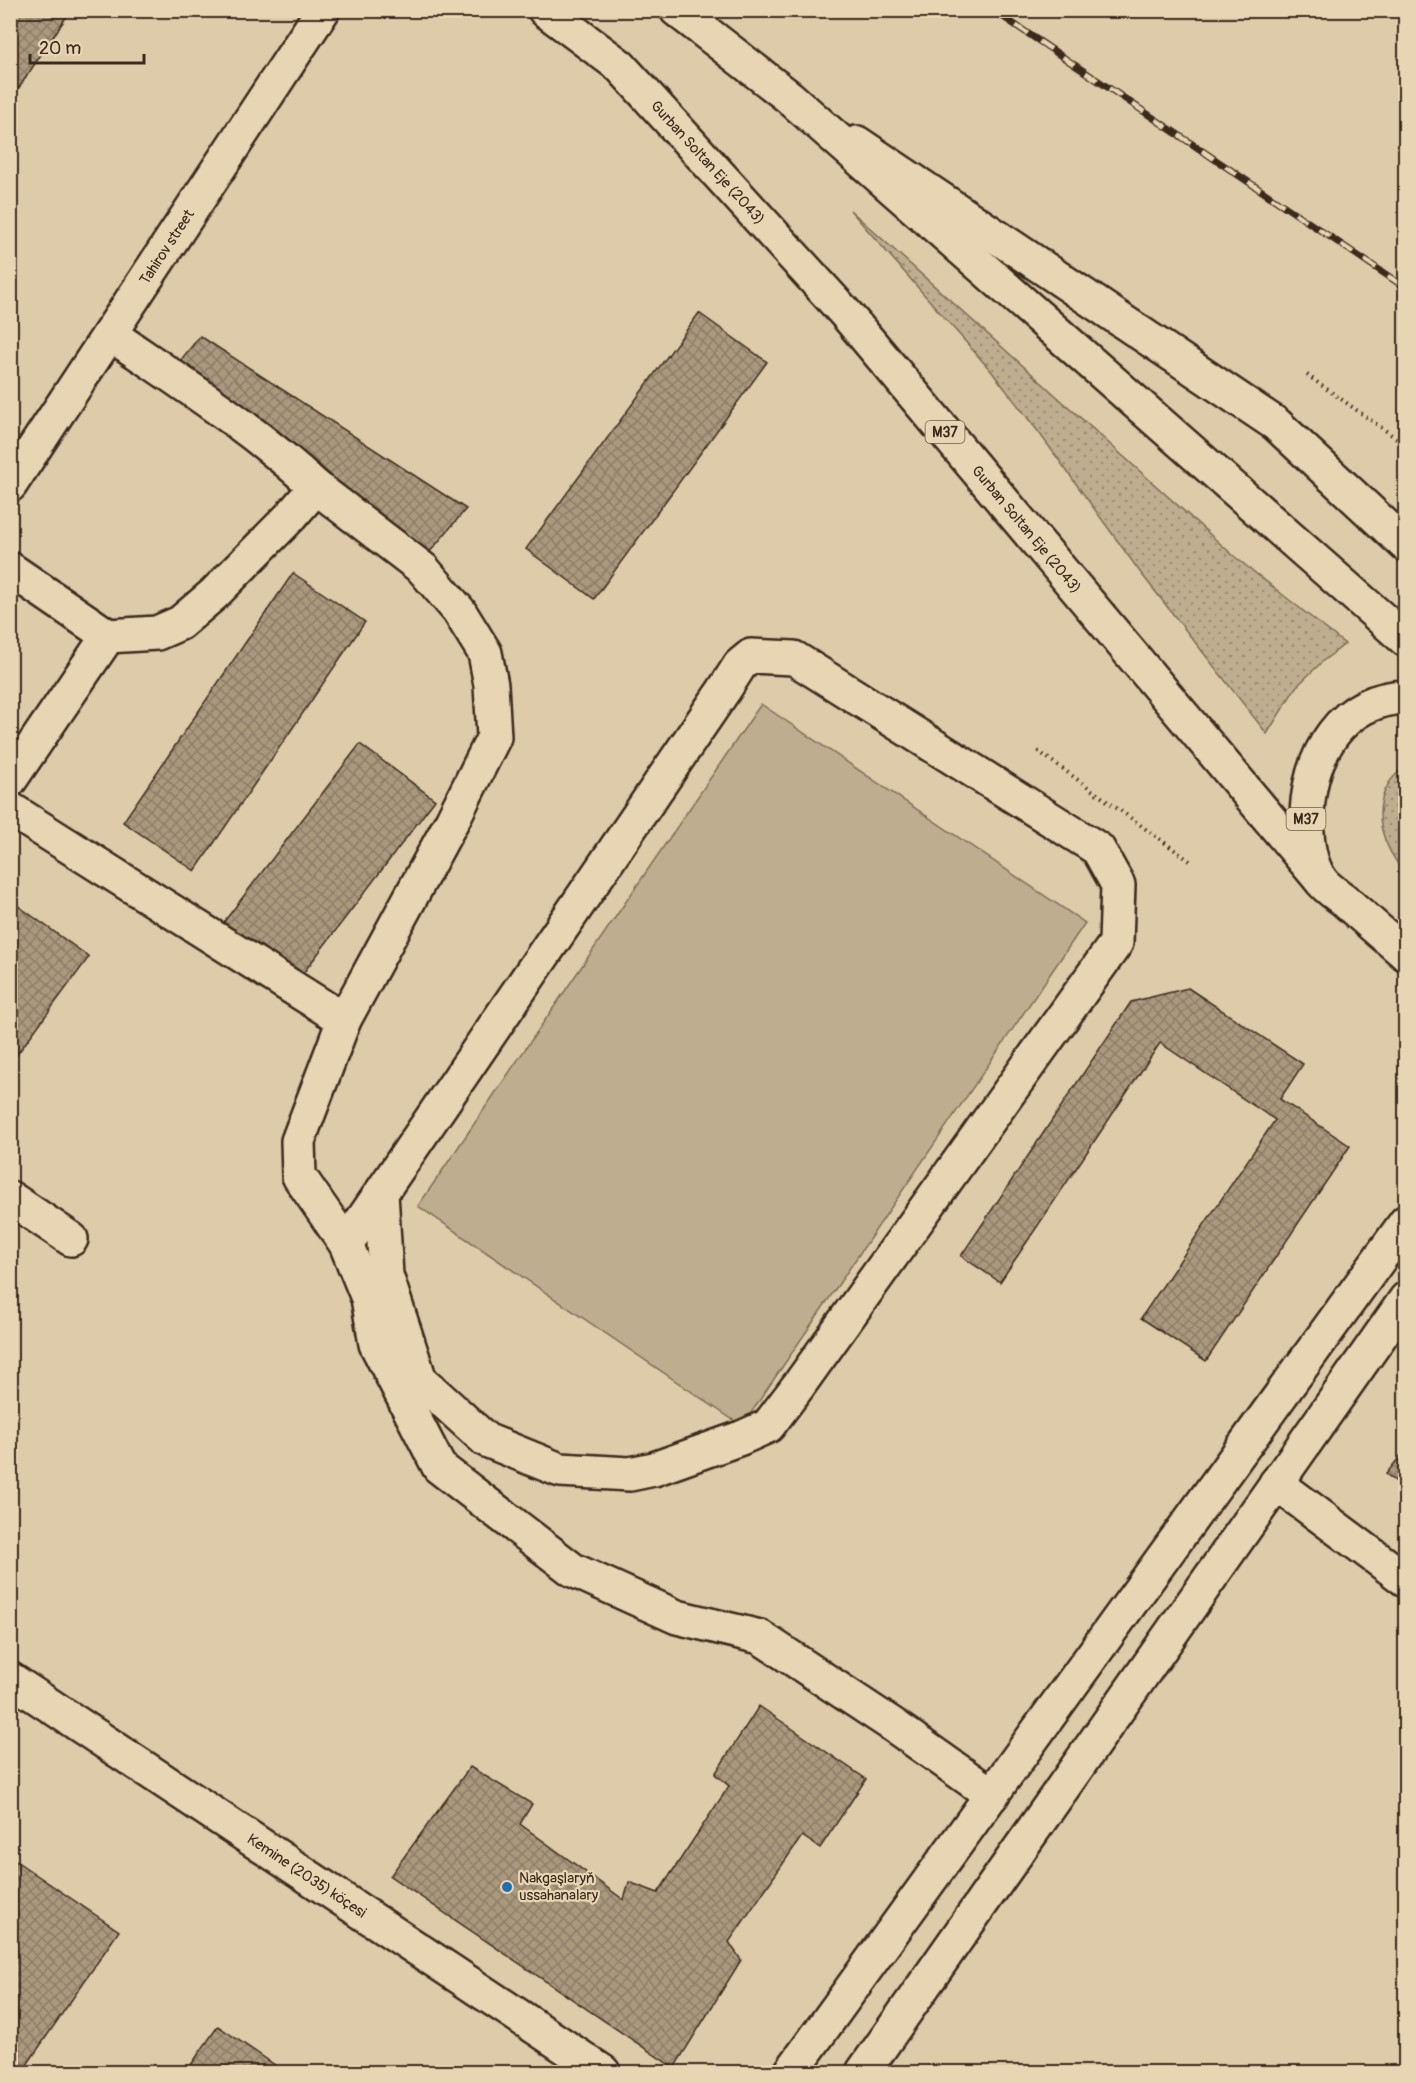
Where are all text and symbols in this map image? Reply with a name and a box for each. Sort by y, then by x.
scale bar [30,27,144,65]
text: 20 m [39,37,81,60]
street label: Gurban Soltan Eje (2043) [647,96,769,228]
street label: Tahirov street [135,205,199,288]
road number: M37 [926,421,964,443]
street label: Gurban Soltan Eje (2043) [968,461,1086,597]
road number: M37 [1286,808,1326,830]
street label: Kemine (2035) köçesi [244,1829,370,1922]
place label: Nakgaşlaryň ussahanalary [519,1869,599,1905]
marker: Nakgaşlaryň ussahanalary [500,1880,514,1894]

